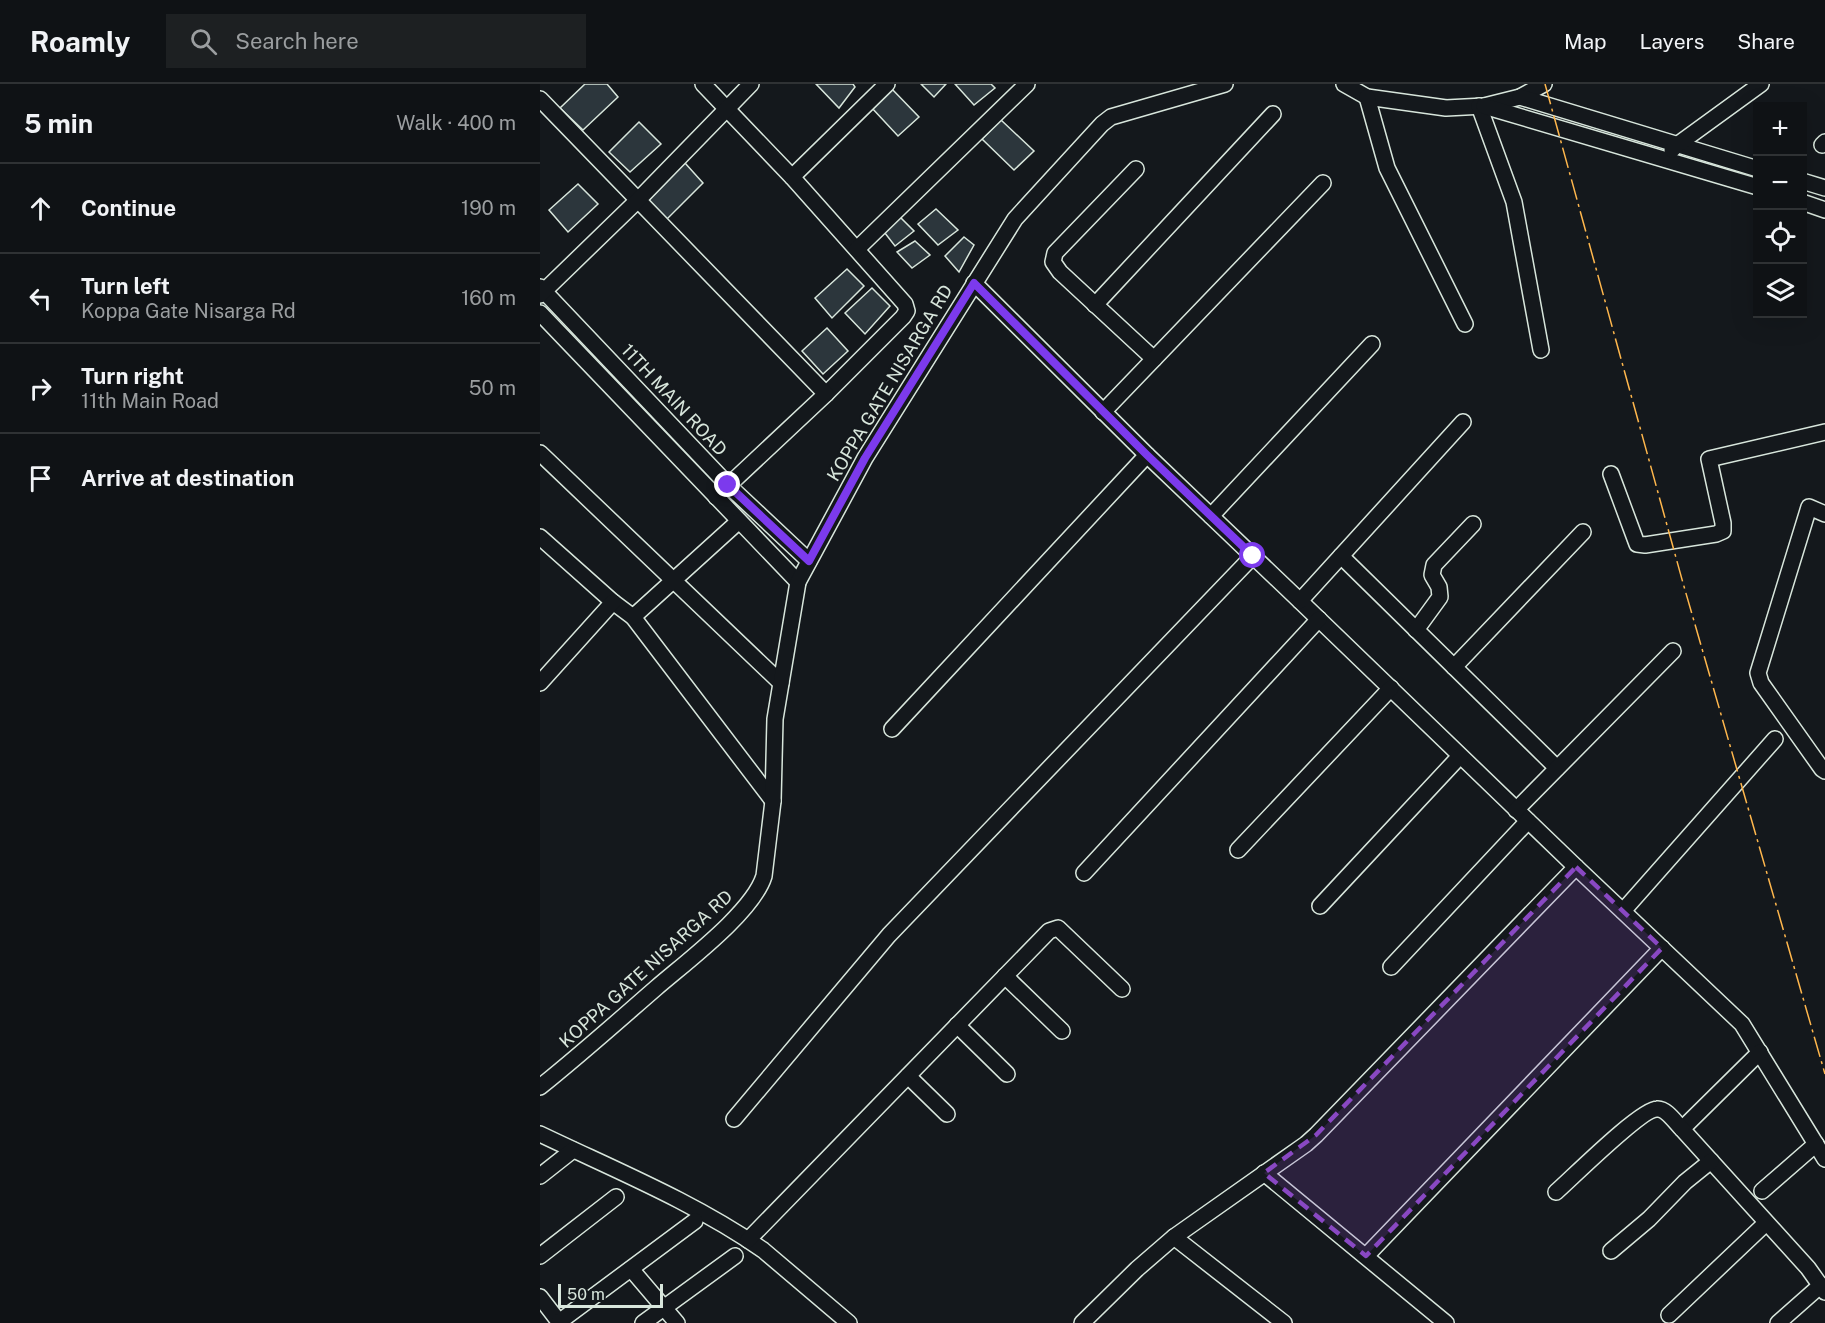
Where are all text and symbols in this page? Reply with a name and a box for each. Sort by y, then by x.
search box [166,14,586,68]
text: Roamly [30,25,130,58]
icon: search [187,25,220,58]
text: Search here [235,28,359,54]
text: Map [1564,29,1607,54]
text: Layers [1640,29,1704,54]
text: Share [1737,29,1795,54]
map controls [1753,102,1807,318]
button: + [1753,102,1807,156]
text: 5 min [24,108,93,139]
text: Walk · 400 m [396,111,516,135]
button: − [1753,156,1807,210]
icon: ahead [24,192,57,225]
text: Continue [81,195,176,221]
text: 190 m [461,196,516,220]
button: locate [1753,210,1807,264]
button: layers [1753,264,1807,318]
text: Turn left [81,273,170,299]
street label: KOPPA GATE NISARGA RD [823,281,957,485]
icon: left [24,282,57,315]
text: 160 m [461,286,516,310]
text: Koppa Gate Nisarga Rd [81,299,296,323]
street label: 11TH MAIN ROAD [617,339,732,460]
text: Turn right [81,363,184,389]
icon: right [24,372,57,405]
text: 50 m [469,376,516,400]
text: 11th Main Road [81,389,219,413]
icon: arrive [24,462,57,495]
text: Arrive at destination [81,465,294,491]
route end [714,471,740,497]
route start [1239,542,1265,568]
street label: KOPPA GATE NISARGA RD [555,885,736,1052]
scale bar [558,1281,663,1308]
text: 50 m [567,1285,605,1304]

